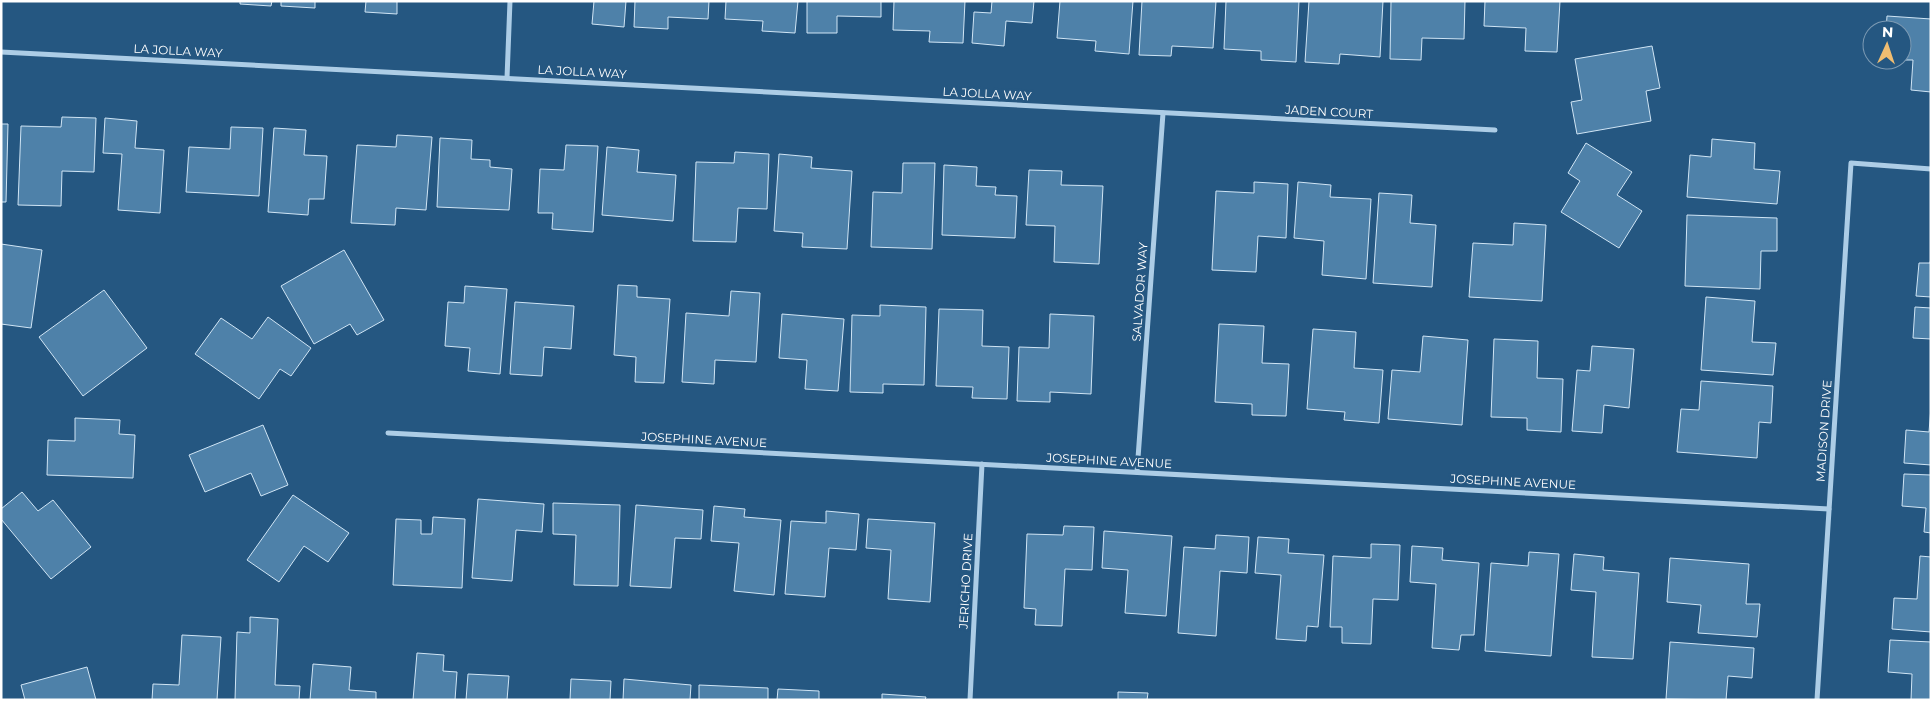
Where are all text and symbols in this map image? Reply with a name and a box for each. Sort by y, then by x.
north arrow [1862,20,1912,70]
text: N [1882,23,1894,41]
street label: LA JOLLA WAY [133,41,223,60]
street label: LA JOLLA WAY [537,62,627,81]
street label: LA JOLLA WAY [942,84,1032,103]
street label: JADEN COURT [1284,102,1374,121]
street label: SALVADOR WAY [1129,242,1150,342]
street label: MADISON DRIVE [1812,379,1835,482]
street label: JOSEPHINE AVENUE [640,429,767,450]
street label: JOSEPHINE AVENUE [1045,450,1172,471]
street label: JOSEPHINE AVENUE [1449,471,1576,492]
street label: JERICHO DRIVE [955,533,976,630]

